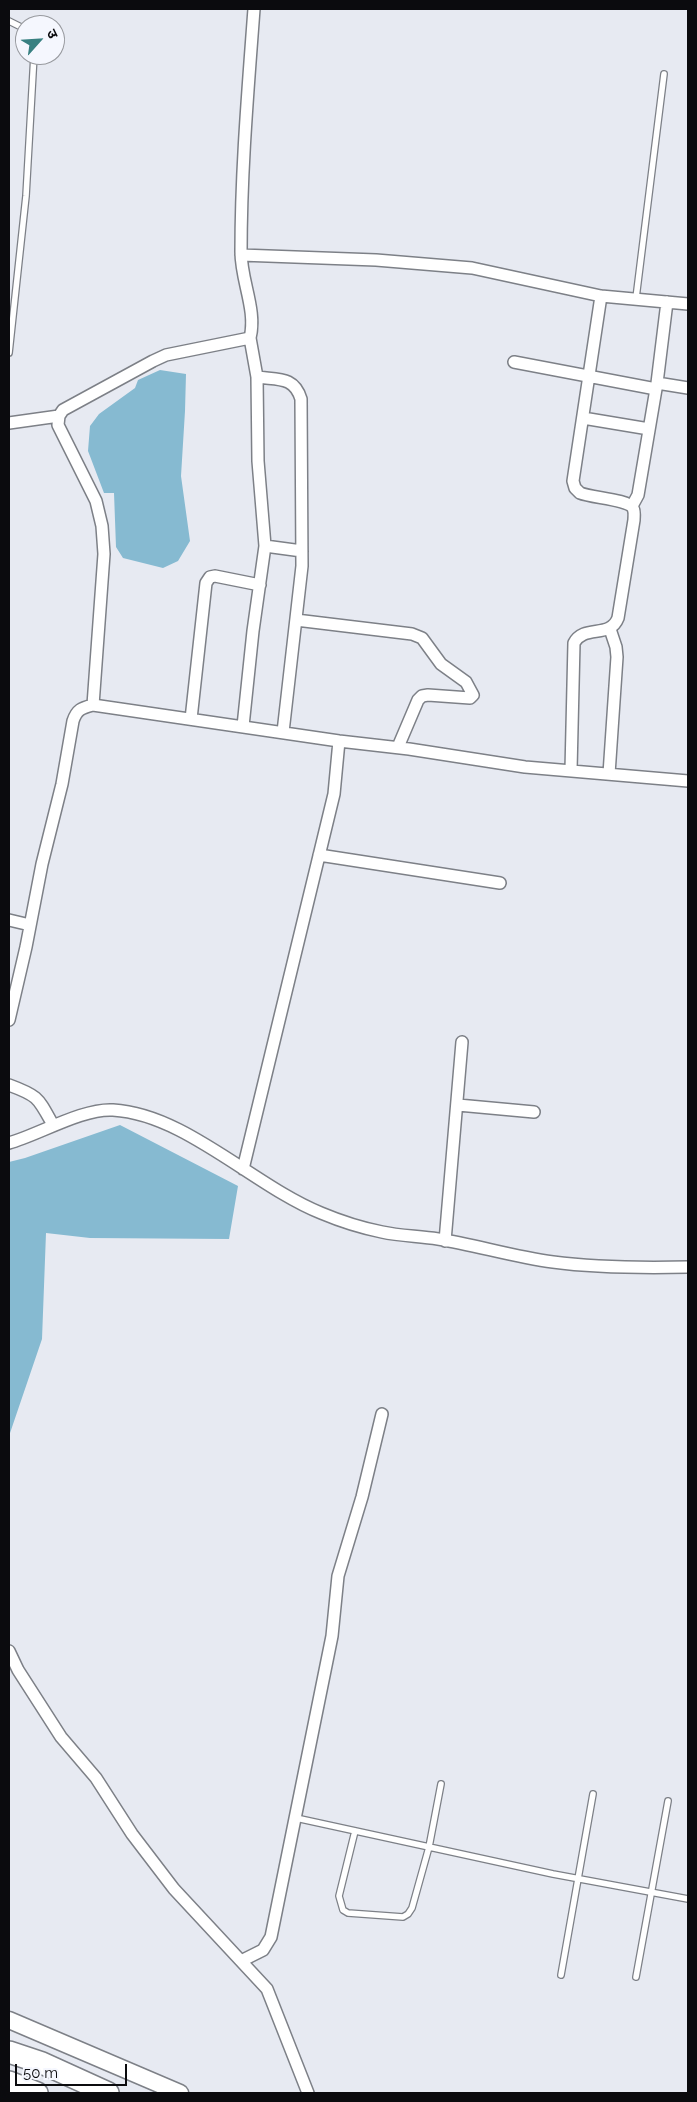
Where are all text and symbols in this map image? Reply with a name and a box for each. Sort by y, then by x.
north arrow [15,15,65,65]
text: उ [44,27,62,41]
scale bar [18,2054,130,2086]
text: 50 m [23,2064,58,2082]

